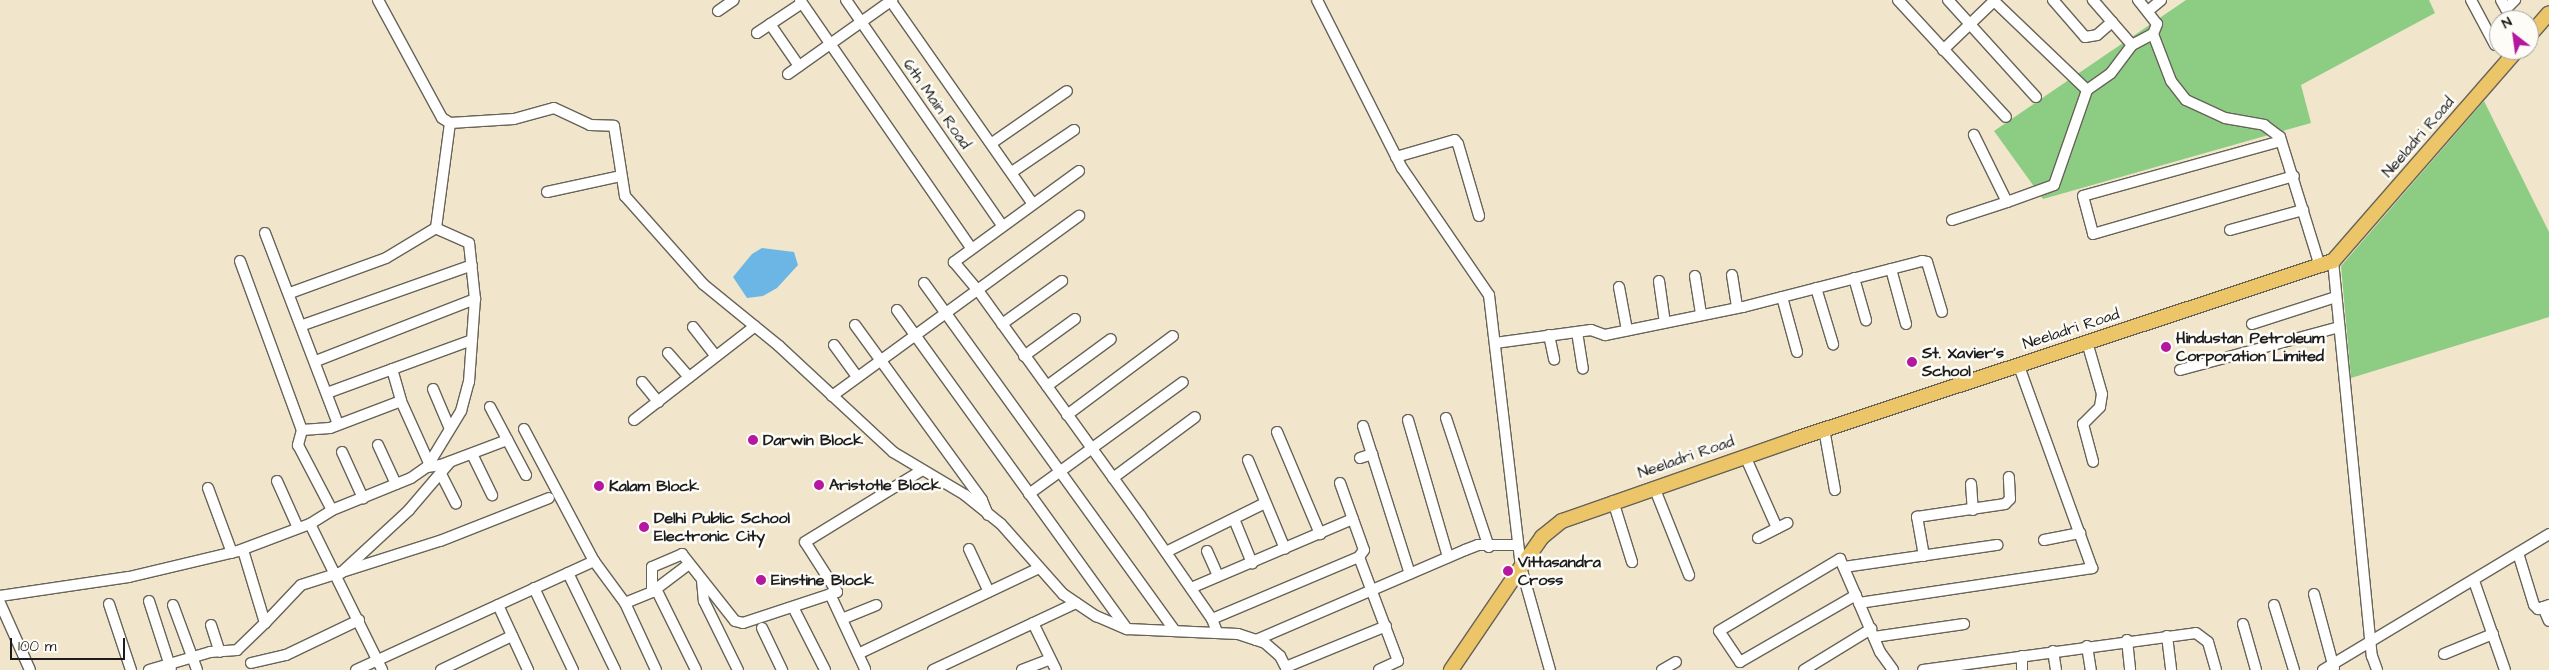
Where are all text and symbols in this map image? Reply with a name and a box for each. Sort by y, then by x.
north arrow [2489,10,2539,60]
text: N [2498,12,2516,34]
street label: 6th Main Road [899,55,975,153]
street label: Neeladri Road [2378,93,2458,181]
street label: Neeladri Road [2020,304,2122,354]
place label: Hindustan Petroleum Corporation Limited [2176,328,2324,366]
marker: Hindustan Petroleum Corporation Limited [2160,341,2172,353]
place label: St. Xavier's School [1922,343,2004,381]
marker: St. Xavier's School [1906,356,1918,368]
place label: Darwin Block [763,430,863,450]
street label: Neeladri Road [1635,432,1737,482]
marker: Darwin Block [747,434,759,446]
place label: Aristotle Block [829,475,941,495]
place label: Kalam Block [609,476,699,496]
marker: Aristotle Block [813,479,825,491]
marker: Kalam Block [593,480,605,492]
place label: Delhi Public School Electronic City [654,508,790,546]
marker: Delhi Public School Electronic City [638,521,650,533]
place label: Vittasandra Cross [1518,552,1601,590]
marker: Vittasandra Cross [1502,565,1514,577]
place label: Einstine Block [771,570,874,590]
marker: Einstine Block [755,574,767,586]
scale bar [12,628,128,660]
text: 100 m [18,636,57,657]

